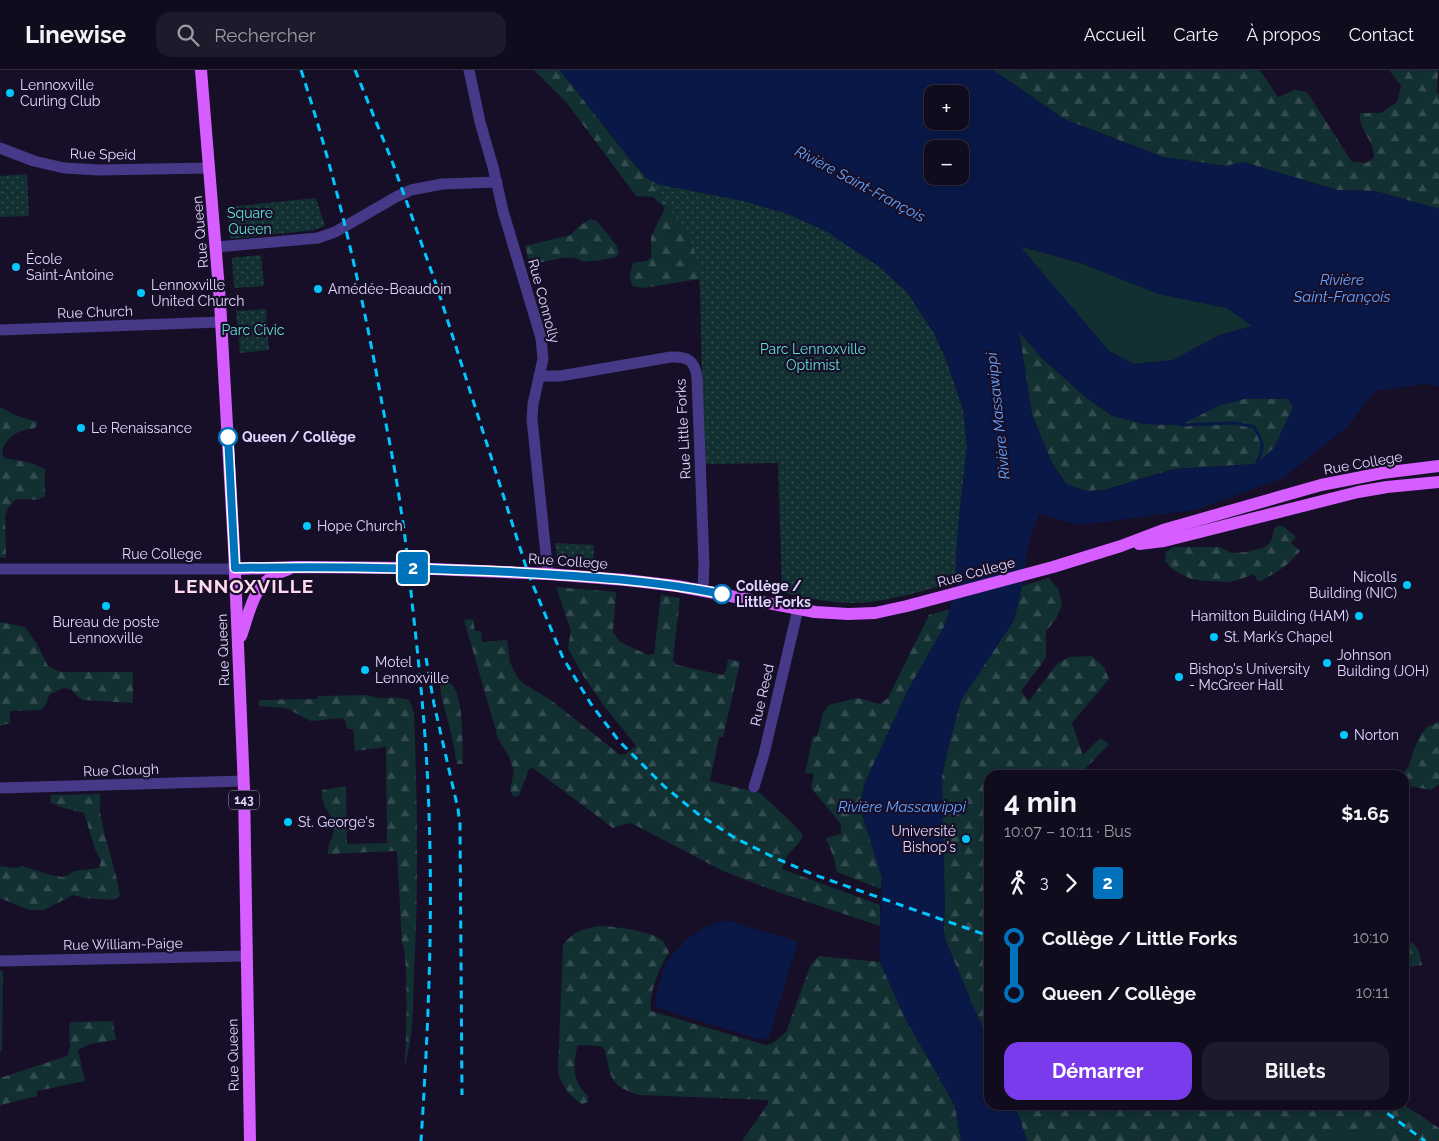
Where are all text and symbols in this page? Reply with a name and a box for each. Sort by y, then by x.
search box [156,12,506,57]
text: Linewise [25,20,126,49]
icon: search [174,21,202,49]
text: Rechercher [214,24,316,46]
text: Accueil [1084,24,1145,45]
text: Carte [1173,24,1218,45]
text: À propos [1246,24,1321,45]
text: Contact [1349,24,1414,45]
place label: Lennoxville Curling Club [20,77,101,109]
map controls [924,85,969,185]
button: + [924,85,969,130]
marker: Lennoxville Curling Club [4,87,16,99]
button: − [924,140,969,185]
water label: Rivière Saint-François [792,142,928,226]
street label: Rue Speid [70,145,136,163]
street label: Rue Queen [189,195,211,269]
park label: Square Queen [227,205,273,237]
place label: École Saint-Antoine [26,250,114,283]
street label: Rue Connolly [525,257,563,345]
marker: École Saint-Antoine [10,261,22,273]
water label: Rivière Saint-François [1292,271,1391,306]
place label: Lennoxville United Church [151,277,244,309]
place label: Amédée-Beaudoin [328,281,451,297]
marker: Amédée-Beaudoin [312,283,324,295]
marker: Lennoxville United Church [135,287,147,299]
street label: Rue Church [57,303,133,321]
park label: Parc Civic [221,322,285,338]
park label: Parc Lennoxville Optimist [760,341,866,373]
water label: Rivière Massawippi [982,351,1014,480]
street label: Rue Little Forks [672,378,694,480]
place label: Le Renaissance [91,420,192,436]
marker: Le Renaissance [75,422,87,434]
marker: Queen / Collège [218,427,238,447]
place label: Queen / Collège [242,429,356,445]
street label: Rue College [1322,448,1404,478]
place label: Hope Church [317,518,403,534]
marker: Hope Church [301,520,313,532]
street label: Rue College [122,546,202,562]
street label: Rue College [528,550,608,572]
line badge: 2 [397,552,429,584]
street label: Rue College [935,554,1017,590]
text: 2 [408,557,418,578]
place label: Nicolls Building (NIC) [1309,569,1397,601]
district label: LENNOXVILLE [174,575,314,597]
place label: Collège / Little Forks [736,578,811,610]
marker: Nicolls Building (NIC) [1401,579,1413,591]
marker: Collège / Little Forks [712,584,732,604]
marker: Bureau de poste Lennoxville [100,600,112,612]
place label: Hamilton Building (HAM) [1191,608,1349,624]
marker: Hamilton Building (HAM) [1353,610,1365,622]
street label: Rue Queen [214,613,232,687]
place label: Bureau de poste Lennoxville [52,614,160,646]
place label: St. Mark’s Chapel [1224,629,1333,645]
marker: St. Mark’s Chapel [1208,631,1220,643]
place label: Johnson Building (JOH) [1337,647,1429,679]
place label: Motel Lennoxville [375,654,449,686]
marker: Johnson Building (JOH) [1321,657,1333,669]
place label: Bishop's University - McGreer Hall [1189,661,1311,693]
street label: Rue Reed [747,662,777,728]
marker: Motel Lennoxville [359,664,371,676]
marker: Bishop's University - McGreer Hall [1173,671,1185,683]
place label: Norton [1354,727,1399,743]
marker: Norton [1338,729,1350,741]
street label: Rue Clough [83,761,159,779]
text: 4 min [1004,786,1077,819]
road number: 143 [229,790,259,810]
water label: Rivière Massawippi [838,798,967,816]
text: $1.65 [1341,802,1389,824]
place label: St. George's [298,814,375,830]
marker: St. George's [282,816,294,828]
text: 10:07 – 10:11 · Bus [1004,822,1132,841]
place label: Université Bishop's [891,823,956,855]
marker: Université Bishop's [960,833,972,845]
icon: walk [1004,869,1032,897]
icon: forward [1057,869,1085,897]
text: 2 [1103,872,1113,893]
text: 3 [1040,873,1049,892]
text: Collège / Little Forks [1042,927,1237,949]
text: 10:10 [1353,928,1389,947]
street label: Rue William-Paige [63,935,183,953]
text: Queen / Collège [1042,982,1196,1004]
text: 10:11 [1356,983,1389,1002]
street label: Rue Queen [224,1019,242,1091]
button: Démarrer [1004,1042,1192,1100]
button: Billets [1202,1042,1389,1100]

